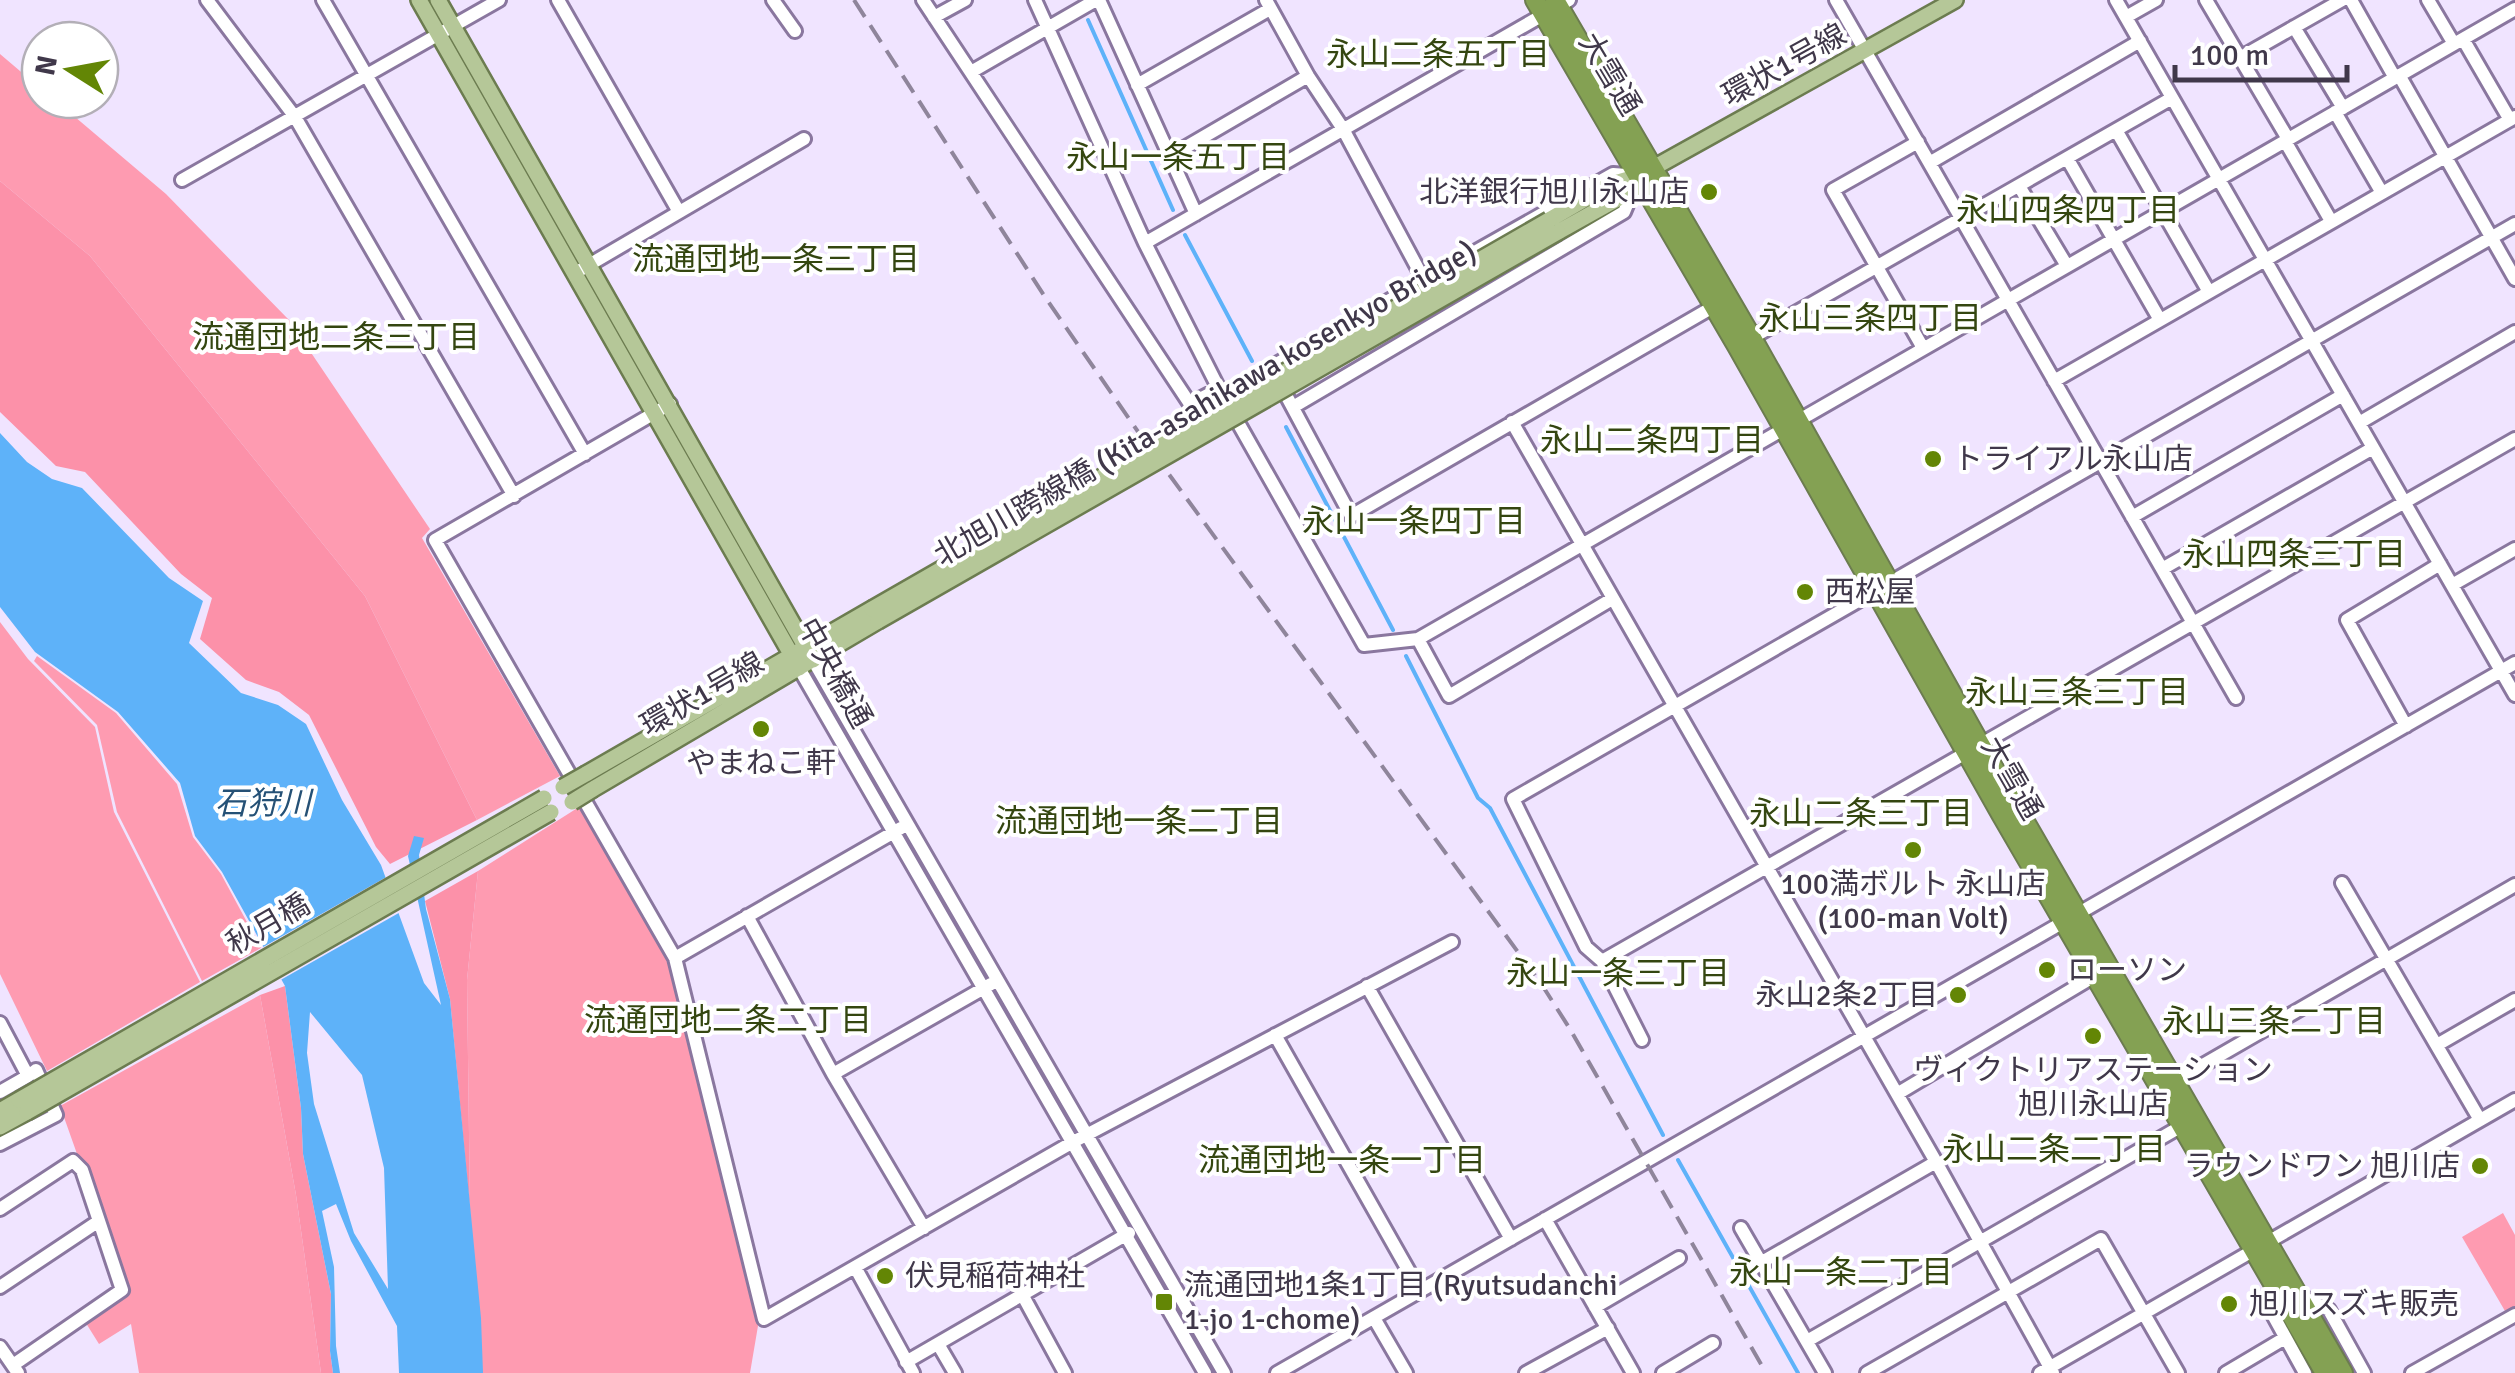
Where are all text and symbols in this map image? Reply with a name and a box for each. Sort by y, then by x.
street label: 環状1号線 [1716,16,1853,115]
north arrow [20,20,120,120]
scale bar [2175,20,2348,82]
street label: 大雪通 [1571,26,1649,122]
district label: 永山二条五丁目 [1326,35,1550,74]
text: 100 m [2190,37,2269,74]
text: N [28,53,65,78]
district label: 永山一条五丁目 [1066,138,1290,177]
place label: 北洋銀行旭川永山店 [1419,174,1689,211]
marker: 北洋銀行旭川永山店 [1698,181,1720,203]
district label: 永山四条四丁目 [1956,191,2180,230]
street label: 北旭川跨線橋 (Kita-asahikawa kosenkyo Bridge) [928,233,1483,574]
district label: 流通団地一条三丁目 [632,240,920,279]
district label: 永山三条四丁目 [1758,299,1982,338]
district label: 流通団地二条三丁目 [192,318,480,357]
district label: 永山二条四丁目 [1540,421,1764,460]
place label: トライアル永山店 [1953,441,2193,478]
marker: トライアル永山店 [1922,448,1944,470]
district label: 永山一条四丁目 [1302,502,1526,541]
district label: 永山四条三丁目 [2182,535,2406,574]
place label: 西松屋 [1825,574,1915,611]
marker: 西松屋 [1794,581,1816,603]
street label: 中央橋通 [789,612,880,735]
street label: 環状1号線 [634,644,770,745]
district label: 永山三条三丁目 [1965,673,2189,712]
marker: やまねこ軒 [750,718,772,740]
street label: 大雪通 [1973,730,2050,826]
place label: やまねこ軒 [686,745,836,782]
water label: 石狩川 [215,784,314,823]
district label: 永山二条三丁目 [1749,794,1973,833]
district label: 流通団地一条二丁目 [995,802,1283,841]
marker: 100満ボルト 永山店 (100-man Volt) [1902,839,1924,861]
place label: 100満ボルト 永山店 (100-man Volt) [1780,866,2046,937]
street label: 秋月橋 [220,886,316,963]
place label: ローソン [2067,952,2187,989]
district label: 永山一条三丁目 [1506,954,1730,993]
marker: ローソン [2036,959,2058,981]
place label: 永山2条2丁目 [1756,977,1938,1014]
marker: 永山2条2丁目 [1947,984,1969,1006]
district label: 流通団地二条二丁目 [584,1001,872,1040]
district label: 永山三条二丁目 [2162,1002,2386,1041]
marker: ヴィクトリアステーション 旭川永山店 [2082,1025,2104,1047]
place label: ヴィクトリアステーション 旭川永山店 [1913,1052,2273,1123]
district label: 永山二条二丁目 [1942,1130,2166,1169]
district label: 流通団地一条一丁目 [1198,1141,1486,1180]
place label: ラウンドワン 旭川店 [2183,1148,2460,1185]
marker: ラウンドワン 旭川店 [2469,1155,2491,1177]
district label: 永山一条二丁目 [1729,1253,1953,1292]
place label: 伏見稲荷神社 [905,1258,1085,1295]
marker: 伏見稲荷神社 [874,1265,896,1287]
place label: 流通団地1条1丁目 (Ryutsudanchi 1-jo 1-chome) [1184,1267,1618,1338]
place label: 旭川スズキ販売 [2249,1286,2459,1323]
marker: 流通団地1条1丁目 (Ryutsudanchi 1-jo 1-chome) [1153,1291,1175,1313]
marker: 旭川スズキ販売 [2218,1293,2240,1315]

